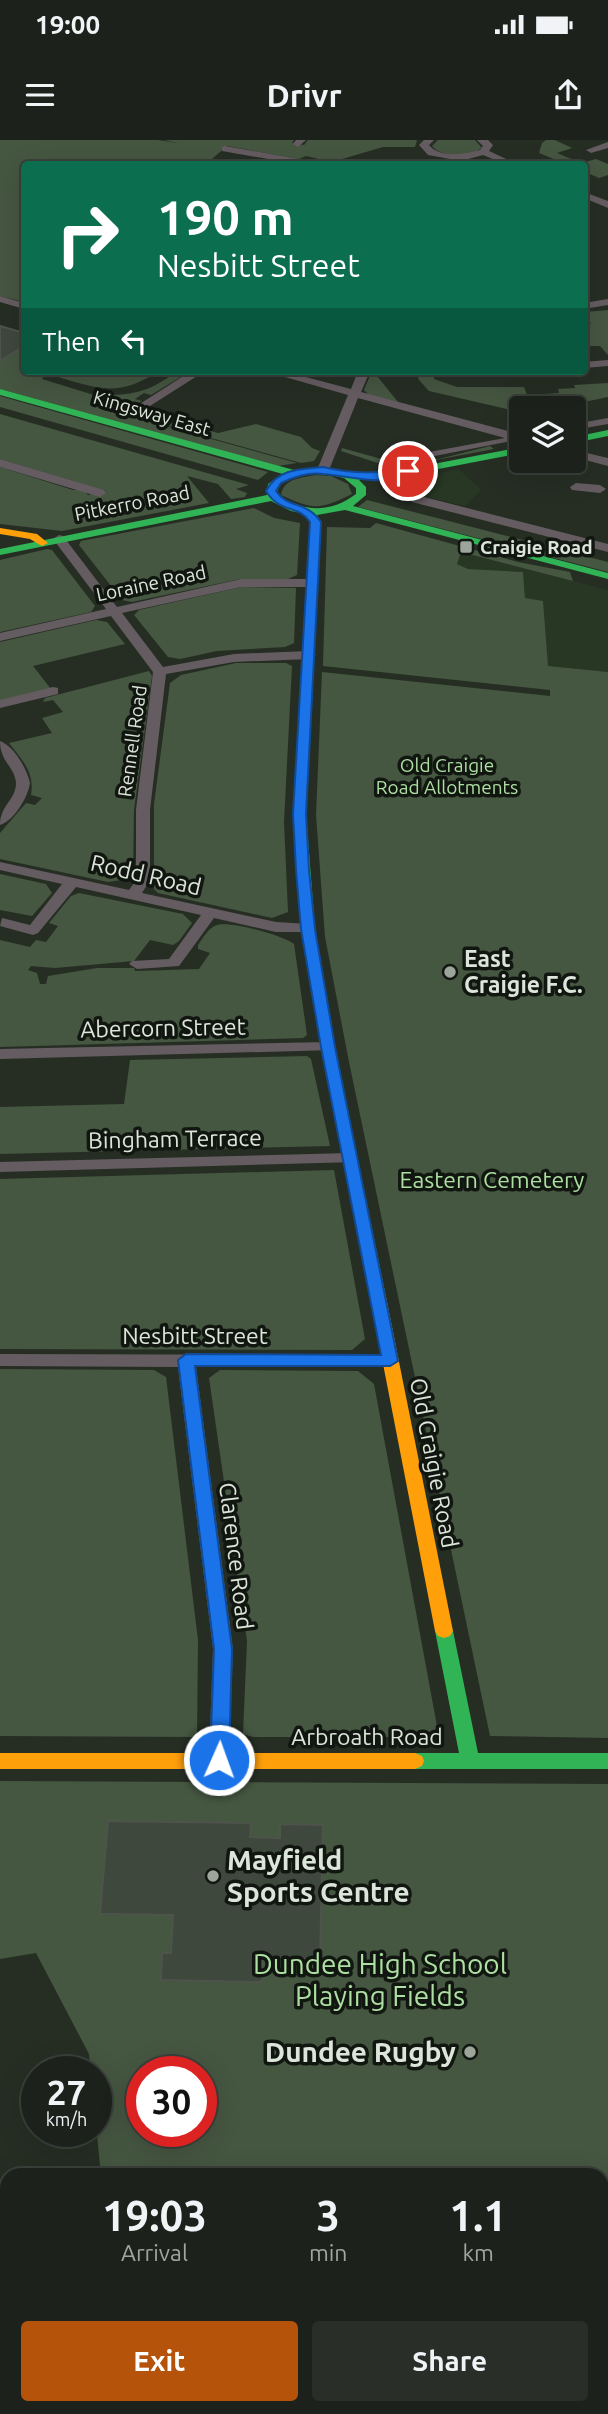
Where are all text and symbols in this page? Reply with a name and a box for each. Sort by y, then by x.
text: 19:00 [35,10,100,39]
icon: menu [21,76,59,114]
icon: share [549,76,587,114]
text: Drivr [266,77,342,113]
icon: right [42,189,133,280]
text: 190 m [157,189,294,244]
text: Nesbitt Street [157,247,360,283]
icon: left [115,322,153,360]
text: Then [42,327,101,356]
street label: Kingsway East [91,386,214,440]
map controls [509,396,586,473]
button: layers [509,396,586,473]
pin [378,441,438,501]
icon: arrive [389,452,427,490]
street label: Pitkerro Road [73,481,191,525]
place label: Craigie Road [480,536,593,558]
marker: Craigie Road [458,539,474,555]
street label: Loraine Road [94,561,208,605]
street label: Rennell Road [113,684,151,798]
park label: Old Craigie Road Allotments [376,754,518,798]
street label: Rodd Road [88,850,204,899]
place label: East Craigie F.C. [464,946,583,997]
marker: East Craigie F.C. [442,964,458,980]
street label: Abercorn Street [80,1014,246,1041]
street label: Bingham Terrace [88,1124,262,1153]
park label: Eastern Cemetery [400,1167,584,1192]
street label: Nesbitt Street [122,1323,268,1348]
street label: Old Craigie Road [406,1376,463,1550]
street label: Clarence Road [215,1481,258,1631]
position arrow [182,1723,256,1797]
street label: Arbroath Road [291,1724,443,1749]
place label: Mayfield Sports Centre [227,1844,410,1907]
marker: Mayfield Sports Centre [205,1868,221,1884]
park label: Dundee High School Playing Fields [253,1948,507,2011]
place label: Dundee Rugby [265,2036,456,2067]
marker: Dundee Rugby [462,2044,478,2060]
speed limit sign: 30 [126,2056,217,2147]
text: 27 [47,2072,86,2112]
text: km/h [46,2109,87,2129]
text: 19:03 [102,2192,207,2239]
text: 3 [316,2192,340,2239]
text: 1.1 [449,2192,507,2239]
text: Arrival [121,2240,188,2265]
text: min [309,2240,347,2265]
text: km [462,2240,494,2265]
button: Exit [21,2321,298,2401]
button: Share [312,2321,588,2401]

